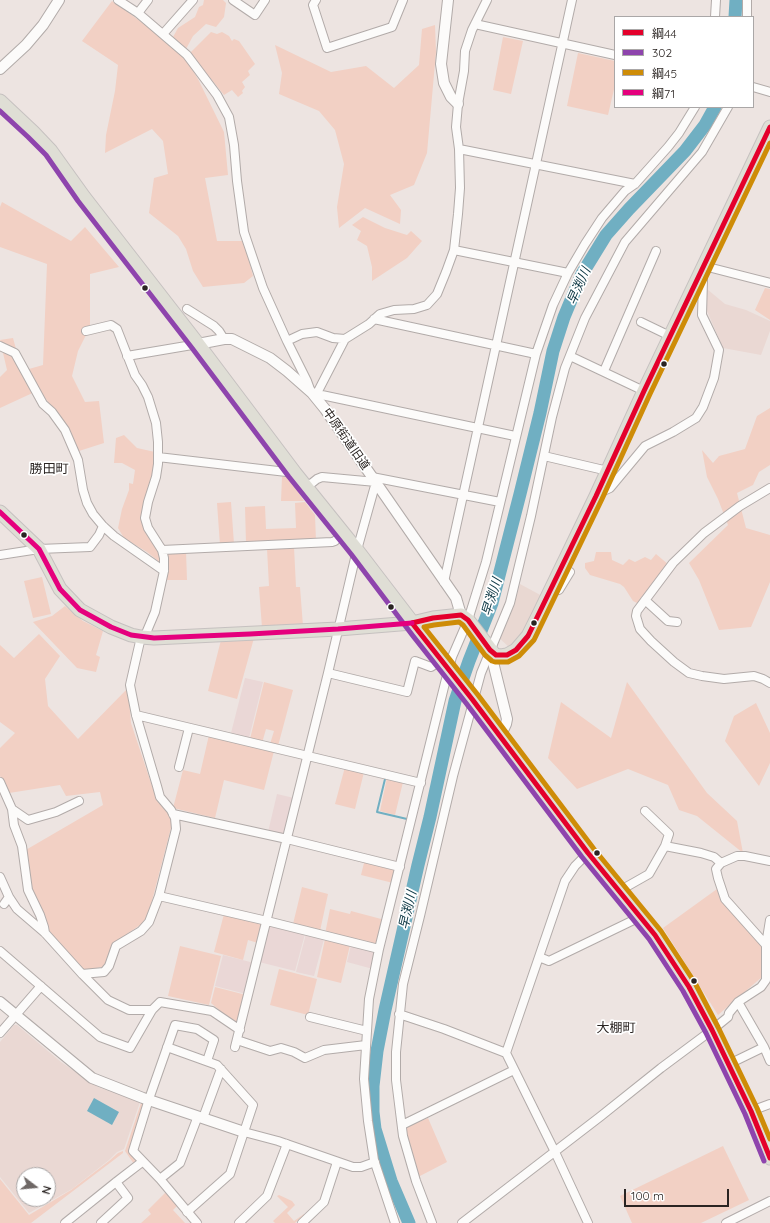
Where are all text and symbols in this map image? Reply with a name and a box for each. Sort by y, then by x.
legend [614,16,754,108]
text: 綱44 [652,26,677,41]
text: 302 [652,45,672,60]
text: 綱45 [652,66,677,81]
text: 綱71 [652,86,675,101]
water label: 早渕川 [564,265,594,307]
unlabelled marker [140,283,150,293]
unlabelled marker [659,359,669,369]
street label: 中原街道旧道 [319,405,373,473]
district label: 勝田町 [30,461,68,477]
unlabelled marker [19,530,29,540]
water label: 早渕川 [479,576,505,618]
unlabelled marker [386,602,396,612]
unlabelled marker [529,618,539,628]
unlabelled marker [592,848,602,858]
water label: 早渕川 [396,889,420,931]
unlabelled marker [689,976,699,986]
district label: 大棚町 [597,1020,635,1036]
north arrow [16,1167,56,1207]
scale bar [626,1181,731,1207]
text: N [39,1184,54,1196]
text: 100 m [631,1188,664,1203]

